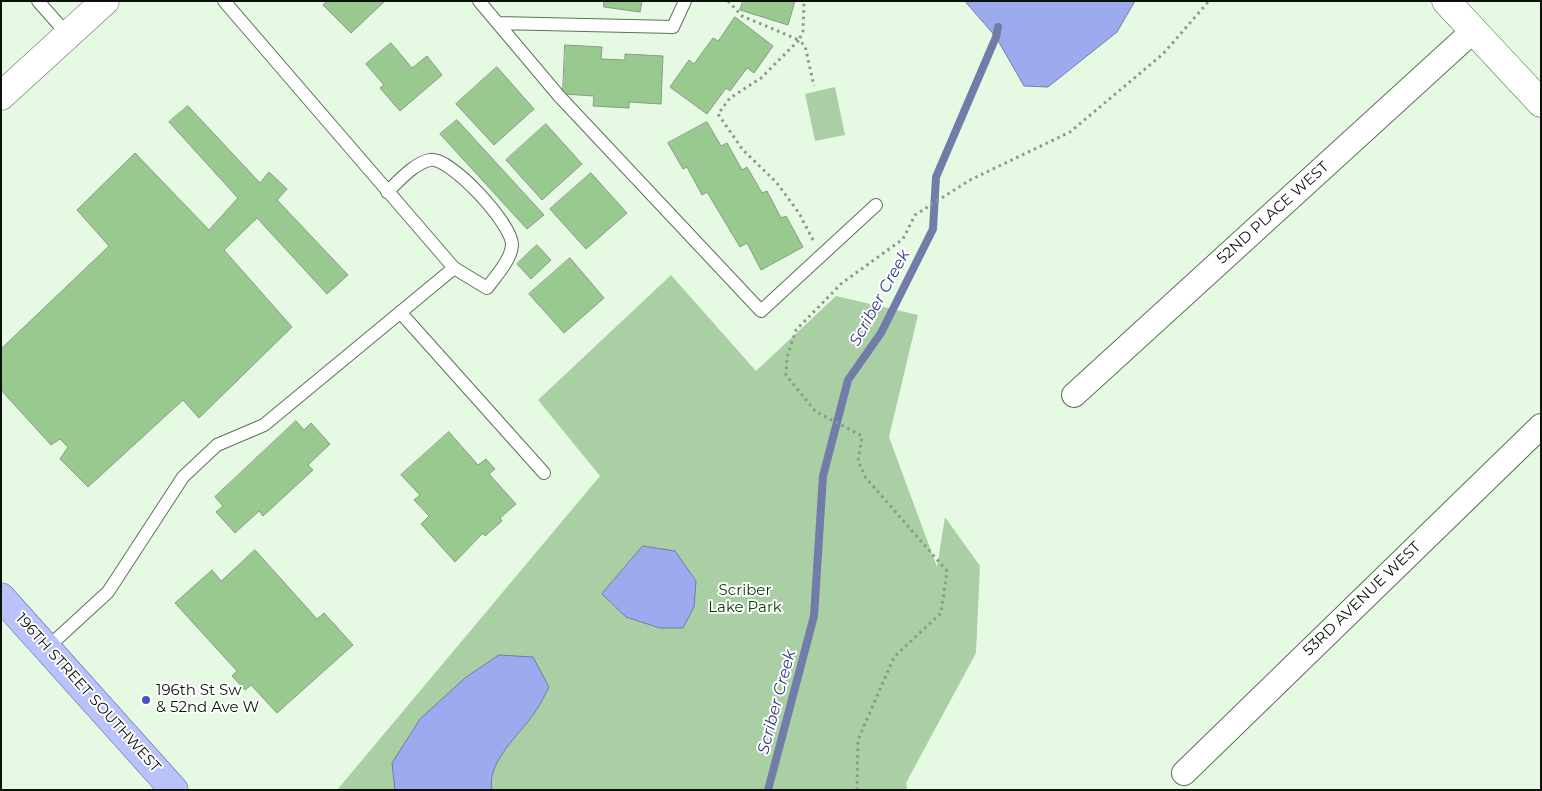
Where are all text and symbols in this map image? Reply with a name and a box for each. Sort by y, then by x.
street label: 52ND PLACE WEST [1213,158,1333,268]
water label: Scriber Creek [846,247,914,349]
street label: 53RD AVENUE WEST [1299,538,1425,660]
park label: Scriber Lake Park [708,582,782,617]
street label: 196TH STREET SOUTHWEST [12,610,164,776]
water label: Scriber Creek [754,648,800,756]
place label: 196th St Sw & 52nd Ave W [156,682,259,717]
marker: 196th St Sw & 52nd Ave W [140,694,152,706]

